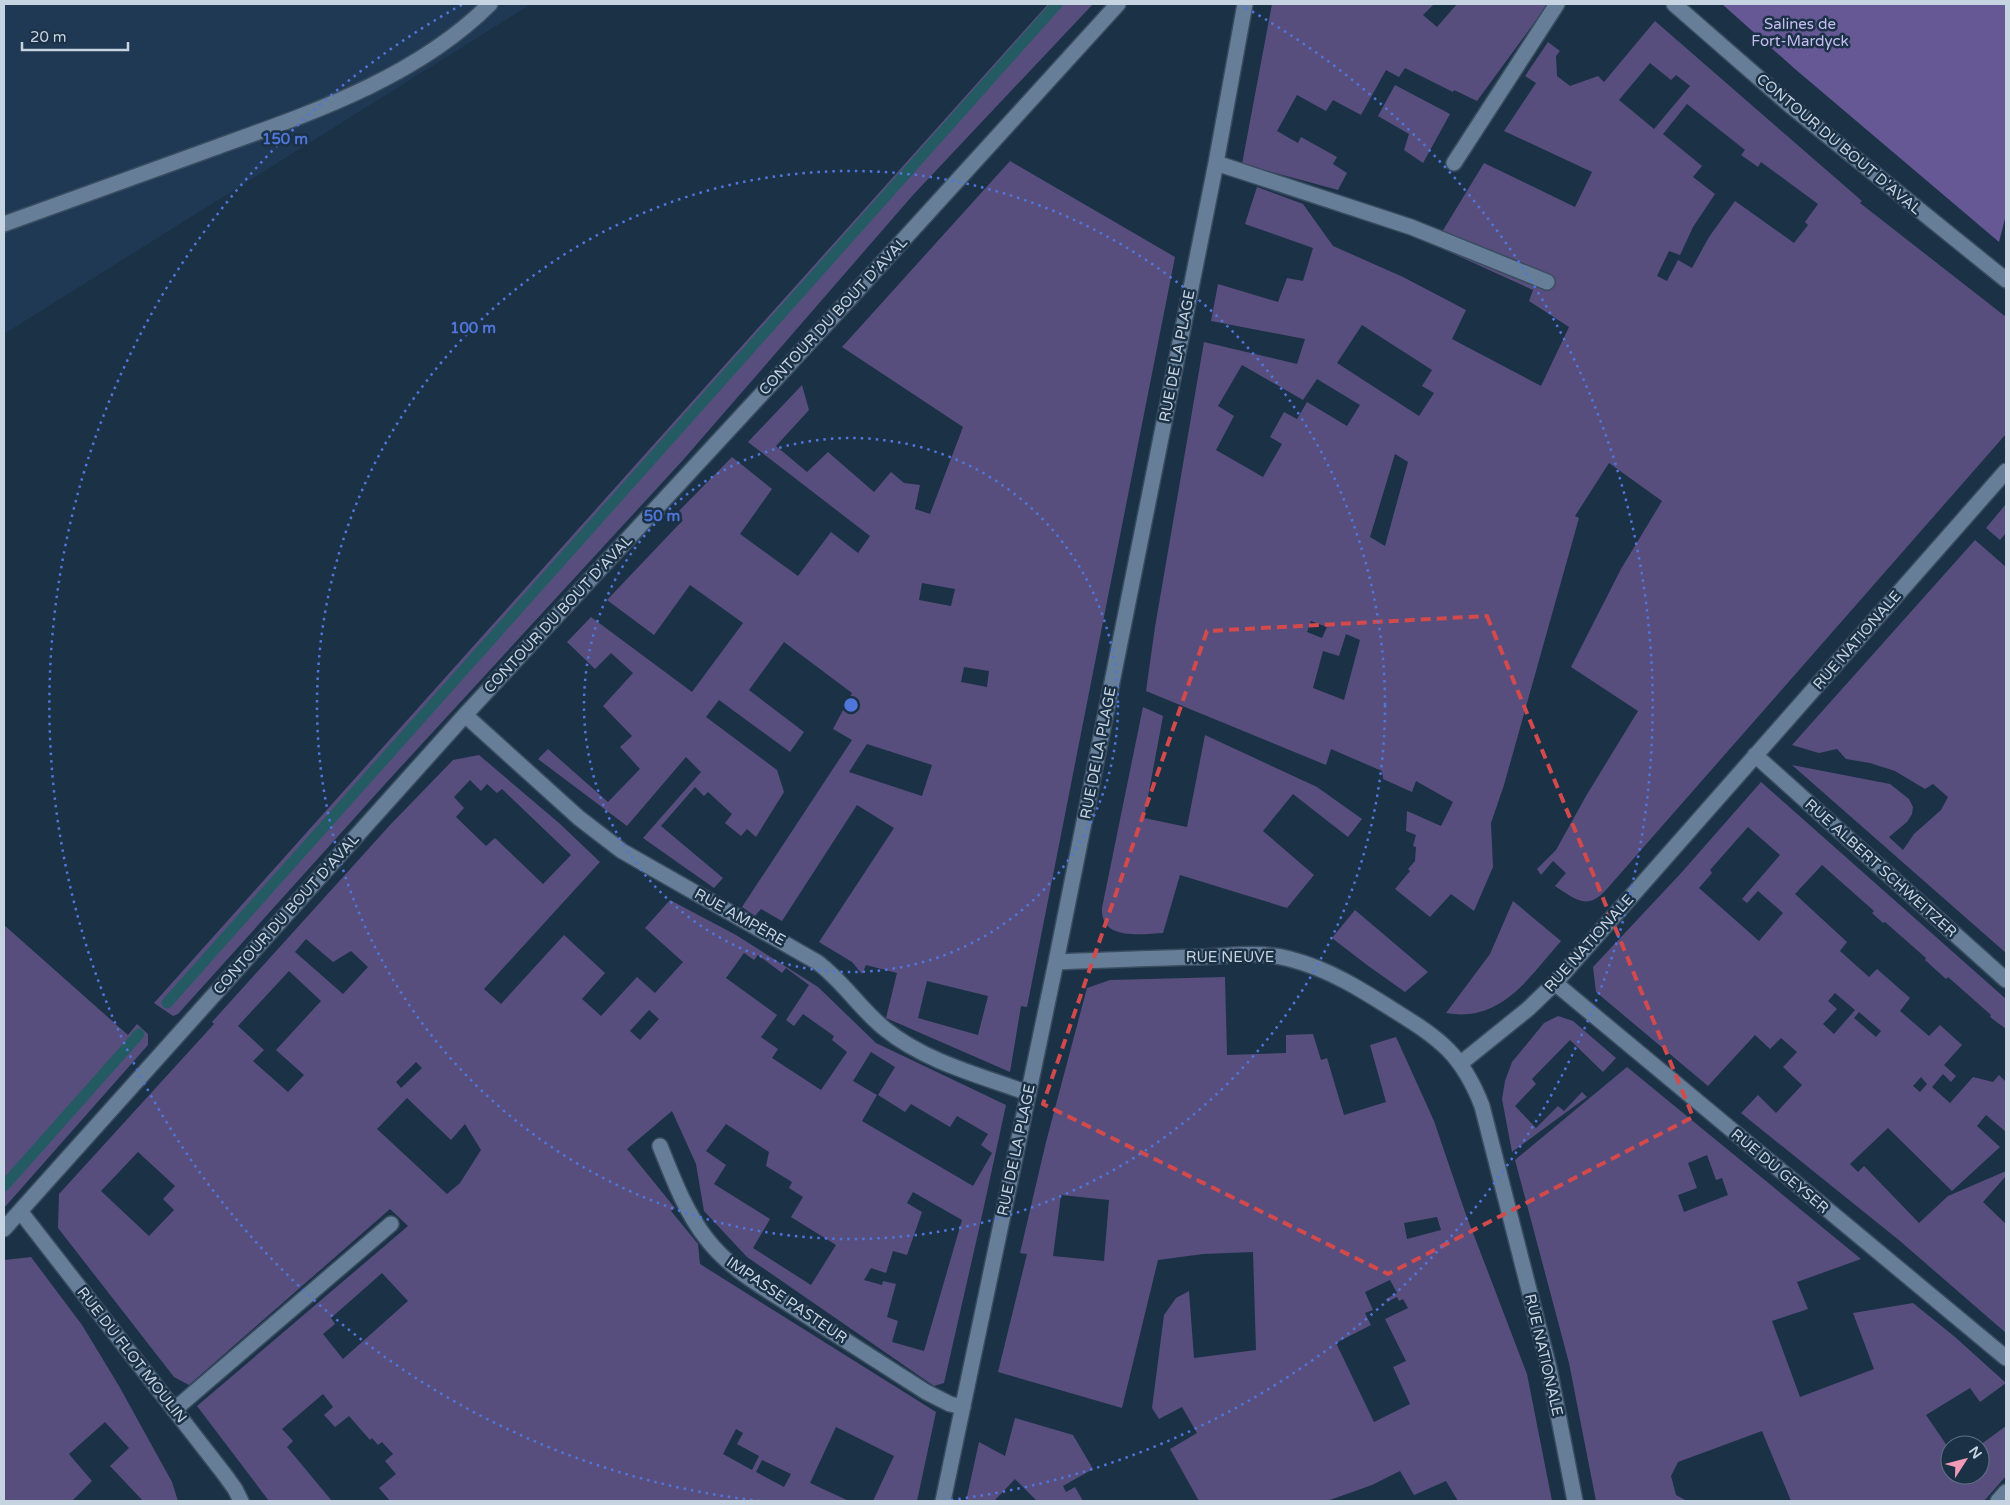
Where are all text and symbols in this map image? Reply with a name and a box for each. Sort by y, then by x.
park label: Salines de Fort-Mardyck [1751,15,1849,50]
scale bar [22,20,129,52]
text: 20 m [30,28,67,46]
street label: CONTOUR DU BOUT D'AVAL [1753,70,1925,218]
text: 150 m [262,130,308,148]
street label: CONTOUR DU BOUT D'AVAL [755,233,911,399]
street label: RUE DE LA PLAGE [1155,289,1199,423]
text: 100 m [450,319,496,337]
text: 50 m [644,507,680,525]
street label: CONTOUR DU BOUT D'AVAL [480,531,636,697]
street label: RUE NATIONALE [1809,587,1905,693]
street label: RUE DE LA PLAGE [1076,686,1120,820]
centre of rings [842,696,860,714]
street label: RUE ALBERT SCHWEITZER [1801,795,1961,941]
street label: CONTOUR DU BOUT D'AVAL [209,830,363,998]
street label: RUE AMPÈRE [691,885,789,949]
street label: RUE NATIONALE [1541,891,1637,995]
street label: RUE NEUVE [1186,948,1274,966]
street label: RUE DE LA PLAGE [993,1083,1039,1217]
street label: RUE DU GEYSER [1728,1125,1832,1217]
street label: IMPASSE PASTEUR [723,1253,851,1347]
street label: RUE DU FLOT MOULIN [73,1283,191,1427]
street label: RUE NATIONALE [1521,1292,1567,1418]
north arrow [1940,1435,1990,1485]
text: N [1965,1443,1985,1462]

